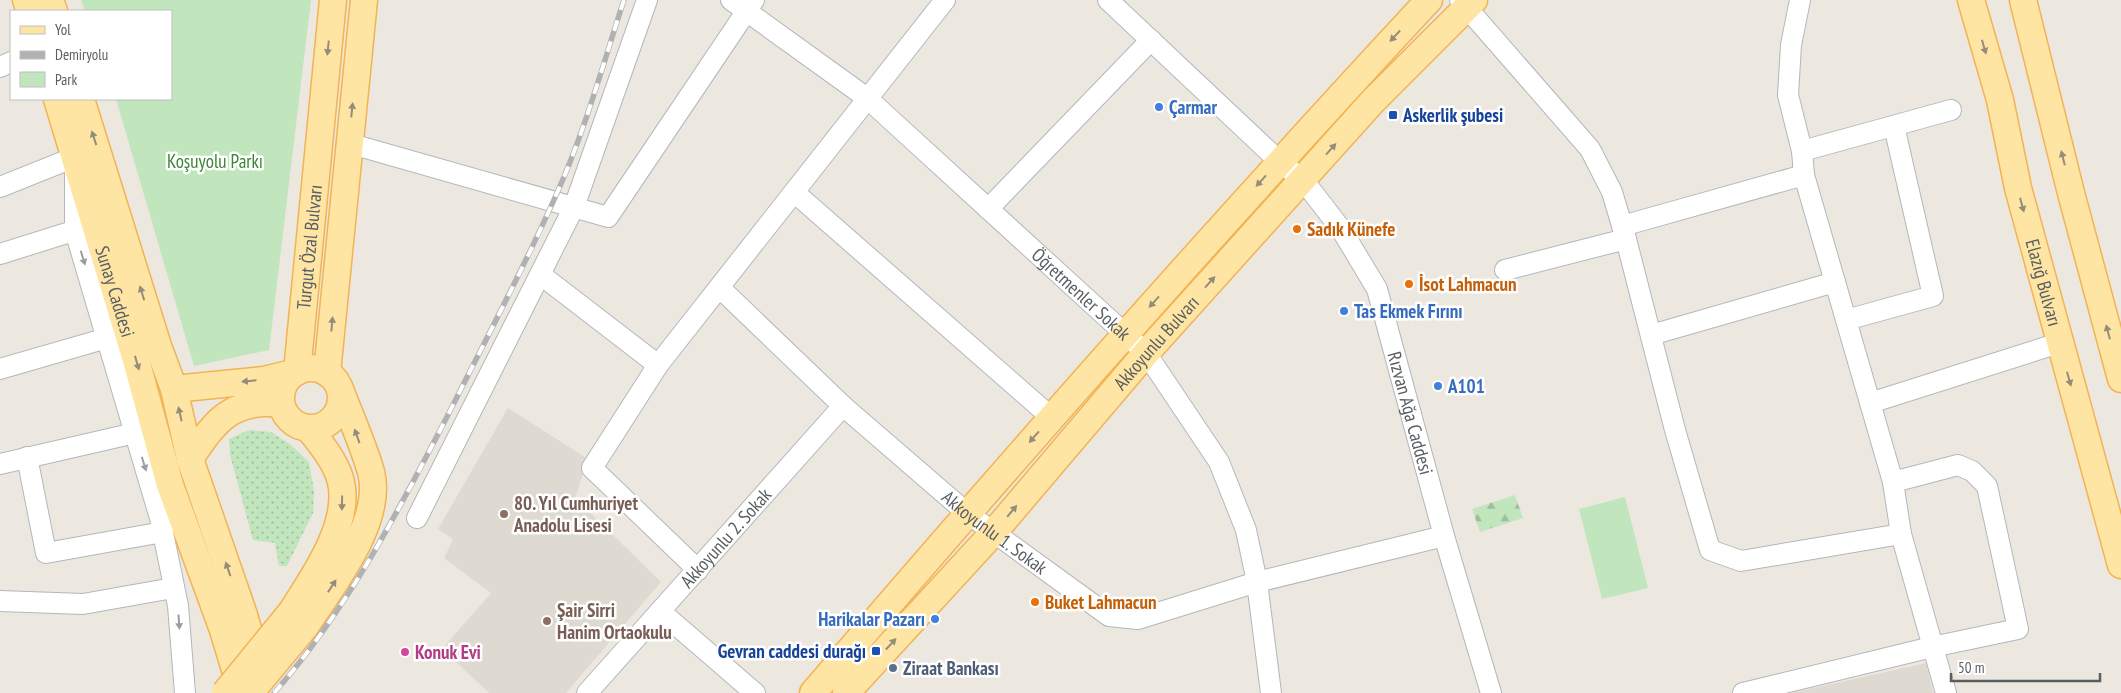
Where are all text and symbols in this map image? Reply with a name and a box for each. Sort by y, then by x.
legend [10,10,172,100]
text: Yol [55,20,71,39]
one-way arrow [1389,29,1401,41]
one-way arrow [1980,40,1988,55]
one-way arrow [324,41,332,57]
text: Demiryolu [55,45,108,64]
text: Park [55,70,77,89]
place label: Çarmar [1169,95,1217,119]
marker: Çarmar [1153,101,1165,113]
one-way arrow [348,102,356,118]
place label: Askerlik şubesi [1402,103,1503,127]
marker: Askerlik şubesi [1387,109,1399,121]
one-way arrow [89,130,97,145]
one-way arrow [1325,142,1336,155]
park label: Koşuyolu Parkı [167,149,263,173]
one-way arrow [2058,151,2066,166]
one-way arrow [1256,174,1267,187]
street label: Turgut Özal Bulvarı [291,184,327,310]
one-way arrow [2019,197,2027,212]
place label: Sadık Künefe [1307,217,1395,241]
marker: Sadık Künefe [1291,223,1303,235]
street label: Elazığ Bulvarı [2020,236,2067,329]
street label: Sunay Caddesi [90,243,140,340]
street label: Öğretmenler Sokak [1027,243,1136,346]
one-way arrow [79,250,87,265]
place label: İsot Lahmacun [1419,272,1517,296]
one-way arrow [1204,277,1216,289]
marker: İsot Lahmacun [1403,278,1415,290]
one-way arrow [137,285,145,300]
street label: Akkoyunlu Bulvarı [1108,290,1204,395]
one-way arrow [1148,296,1159,309]
place label: Tas Ekmek Fırını [1354,299,1463,323]
marker: Tas Ekmek Fırını [1338,305,1350,317]
one-way arrow [328,316,336,332]
one-way arrow [2104,325,2112,340]
street label: Rızvan Ağa Caddesi [1383,349,1439,477]
one-way arrow [133,355,141,371]
one-way arrow [2065,371,2073,386]
place label: A101 [1447,374,1485,398]
one-way arrow [241,378,257,386]
marker: A101 [1432,380,1444,392]
one-way arrow [176,407,184,422]
one-way arrow [353,428,361,443]
one-way arrow [1028,430,1039,443]
one-way arrow [141,456,149,471]
street label: Akkoyunlu 2. Sokak [675,482,777,593]
street label: Akkoyunlu 1. Sokak [937,485,1053,580]
place label: 80. Yıl Cumhuriyet Anadolu Lisesi [513,491,638,537]
one-way arrow [338,495,346,511]
one-way arrow [1006,505,1017,517]
marker: 80. Yıl Cumhuriyet Anadolu Lisesi [498,508,510,520]
one-way arrow [224,562,231,577]
one-way arrow [327,579,336,593]
place label: Buket Lahmacun [1045,590,1157,614]
marker: Buket Lahmacun [1029,596,1041,608]
place label: Şair Sirri Hanim Ortaokulu [557,598,672,644]
place label: Harikalar Pazarı [818,607,925,631]
marker: Harikalar Pazarı [929,613,941,625]
one-way arrow [176,614,184,630]
marker: Şair Sirri Hanim Ortaokulu [541,615,553,627]
place label: Gevran caddesi durağı [718,639,866,663]
one-way arrow [885,639,897,651]
place label: Konuk Evi [415,640,481,664]
marker: Gevran caddesi durağı [870,645,882,657]
marker: Konuk Evi [399,646,411,658]
scale bar [1951,650,2100,682]
place label: Ziraat Bankası [903,656,999,680]
text: 50 m [1958,658,1984,677]
marker: Ziraat Bankası [887,662,899,674]

